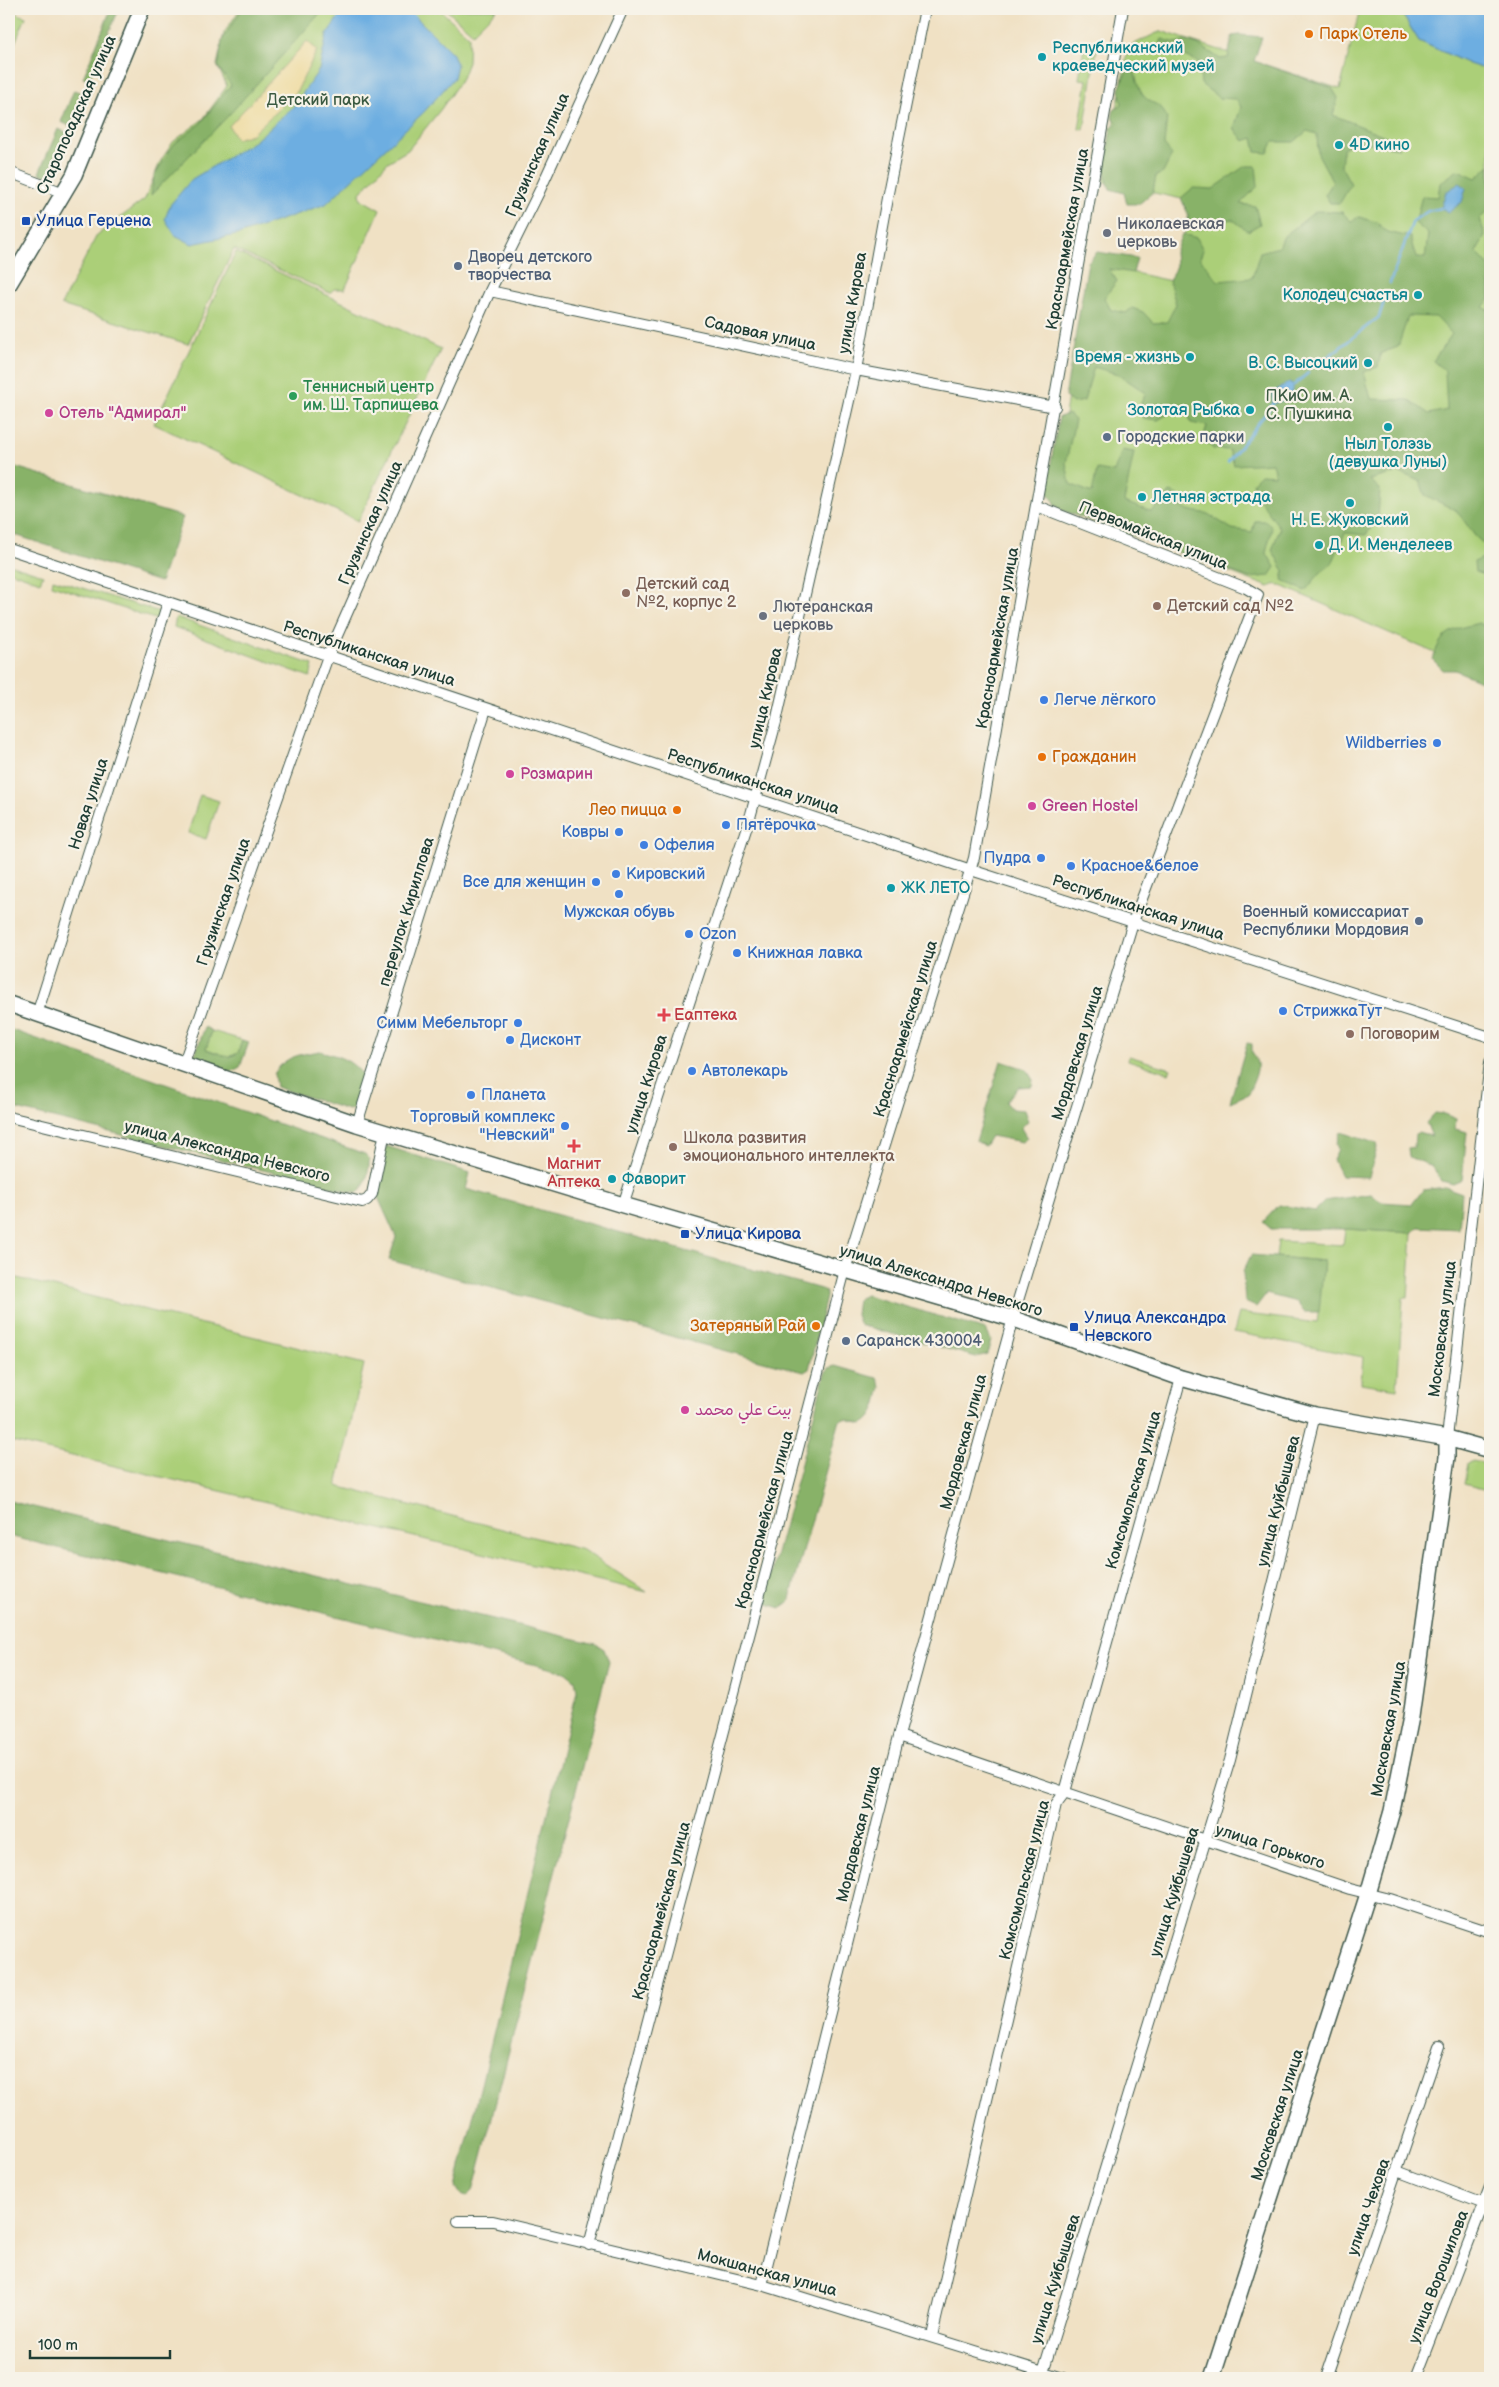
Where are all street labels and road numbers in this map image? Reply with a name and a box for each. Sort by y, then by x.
street label: Старопосадская улица [33,32,121,198]
street label: Грузинская улица [502,89,574,220]
street label: Красноармейская улица [1043,146,1093,331]
street label: улица Кирова [835,250,871,355]
street label: Садовая улица [702,313,818,355]
street label: Грузинская улица [335,457,407,588]
street label: Первомайская улица [1076,497,1231,575]
street label: Красноармейская улица [973,545,1023,730]
street label: Республиканская улица [280,617,458,691]
street label: улица Кирова [745,645,787,750]
street label: Республиканская улица [664,745,842,819]
street label: Новая улица [65,755,113,852]
street label: переулок Кириллова [375,834,439,989]
street label: Грузинская улица [193,835,255,968]
street label: Республиканская улица [1049,871,1227,945]
street label: Красноармейская улица [870,938,942,1120]
street label: Мордовская улица [1048,983,1108,1123]
street label: улица Кирова [622,1032,672,1136]
street label: улица Александра Невского [122,1117,332,1187]
street label: улица Александра Невского [837,1241,1045,1321]
street label: Московская улица [1425,1259,1461,1398]
street label: Мордовская улица [937,1372,991,1512]
street label: Комсомольская улица [1102,1408,1166,1572]
street label: Красноармейская улица [732,1428,798,1611]
street label: улица Куйбышева [1253,1433,1305,1569]
street label: Московская улица [1368,1659,1410,1798]
street label: Мордовская улица [833,1763,885,1904]
street label: Комсомольская улица [996,1798,1054,1962]
street label: Красноармейская улица [629,1819,695,2002]
street label: улица Горького [1213,1820,1327,1874]
street label: улица Куйбышева [1146,1824,1204,1959]
street label: Московская улица [1248,2046,1308,2183]
street label: улица Чехова [1344,2155,1395,2258]
street label: улица Ворошилова [1405,2207,1473,2346]
street label: улица Куйбышева [1027,2211,1085,2346]
street label: Мокшанская улица [695,2245,840,2301]

